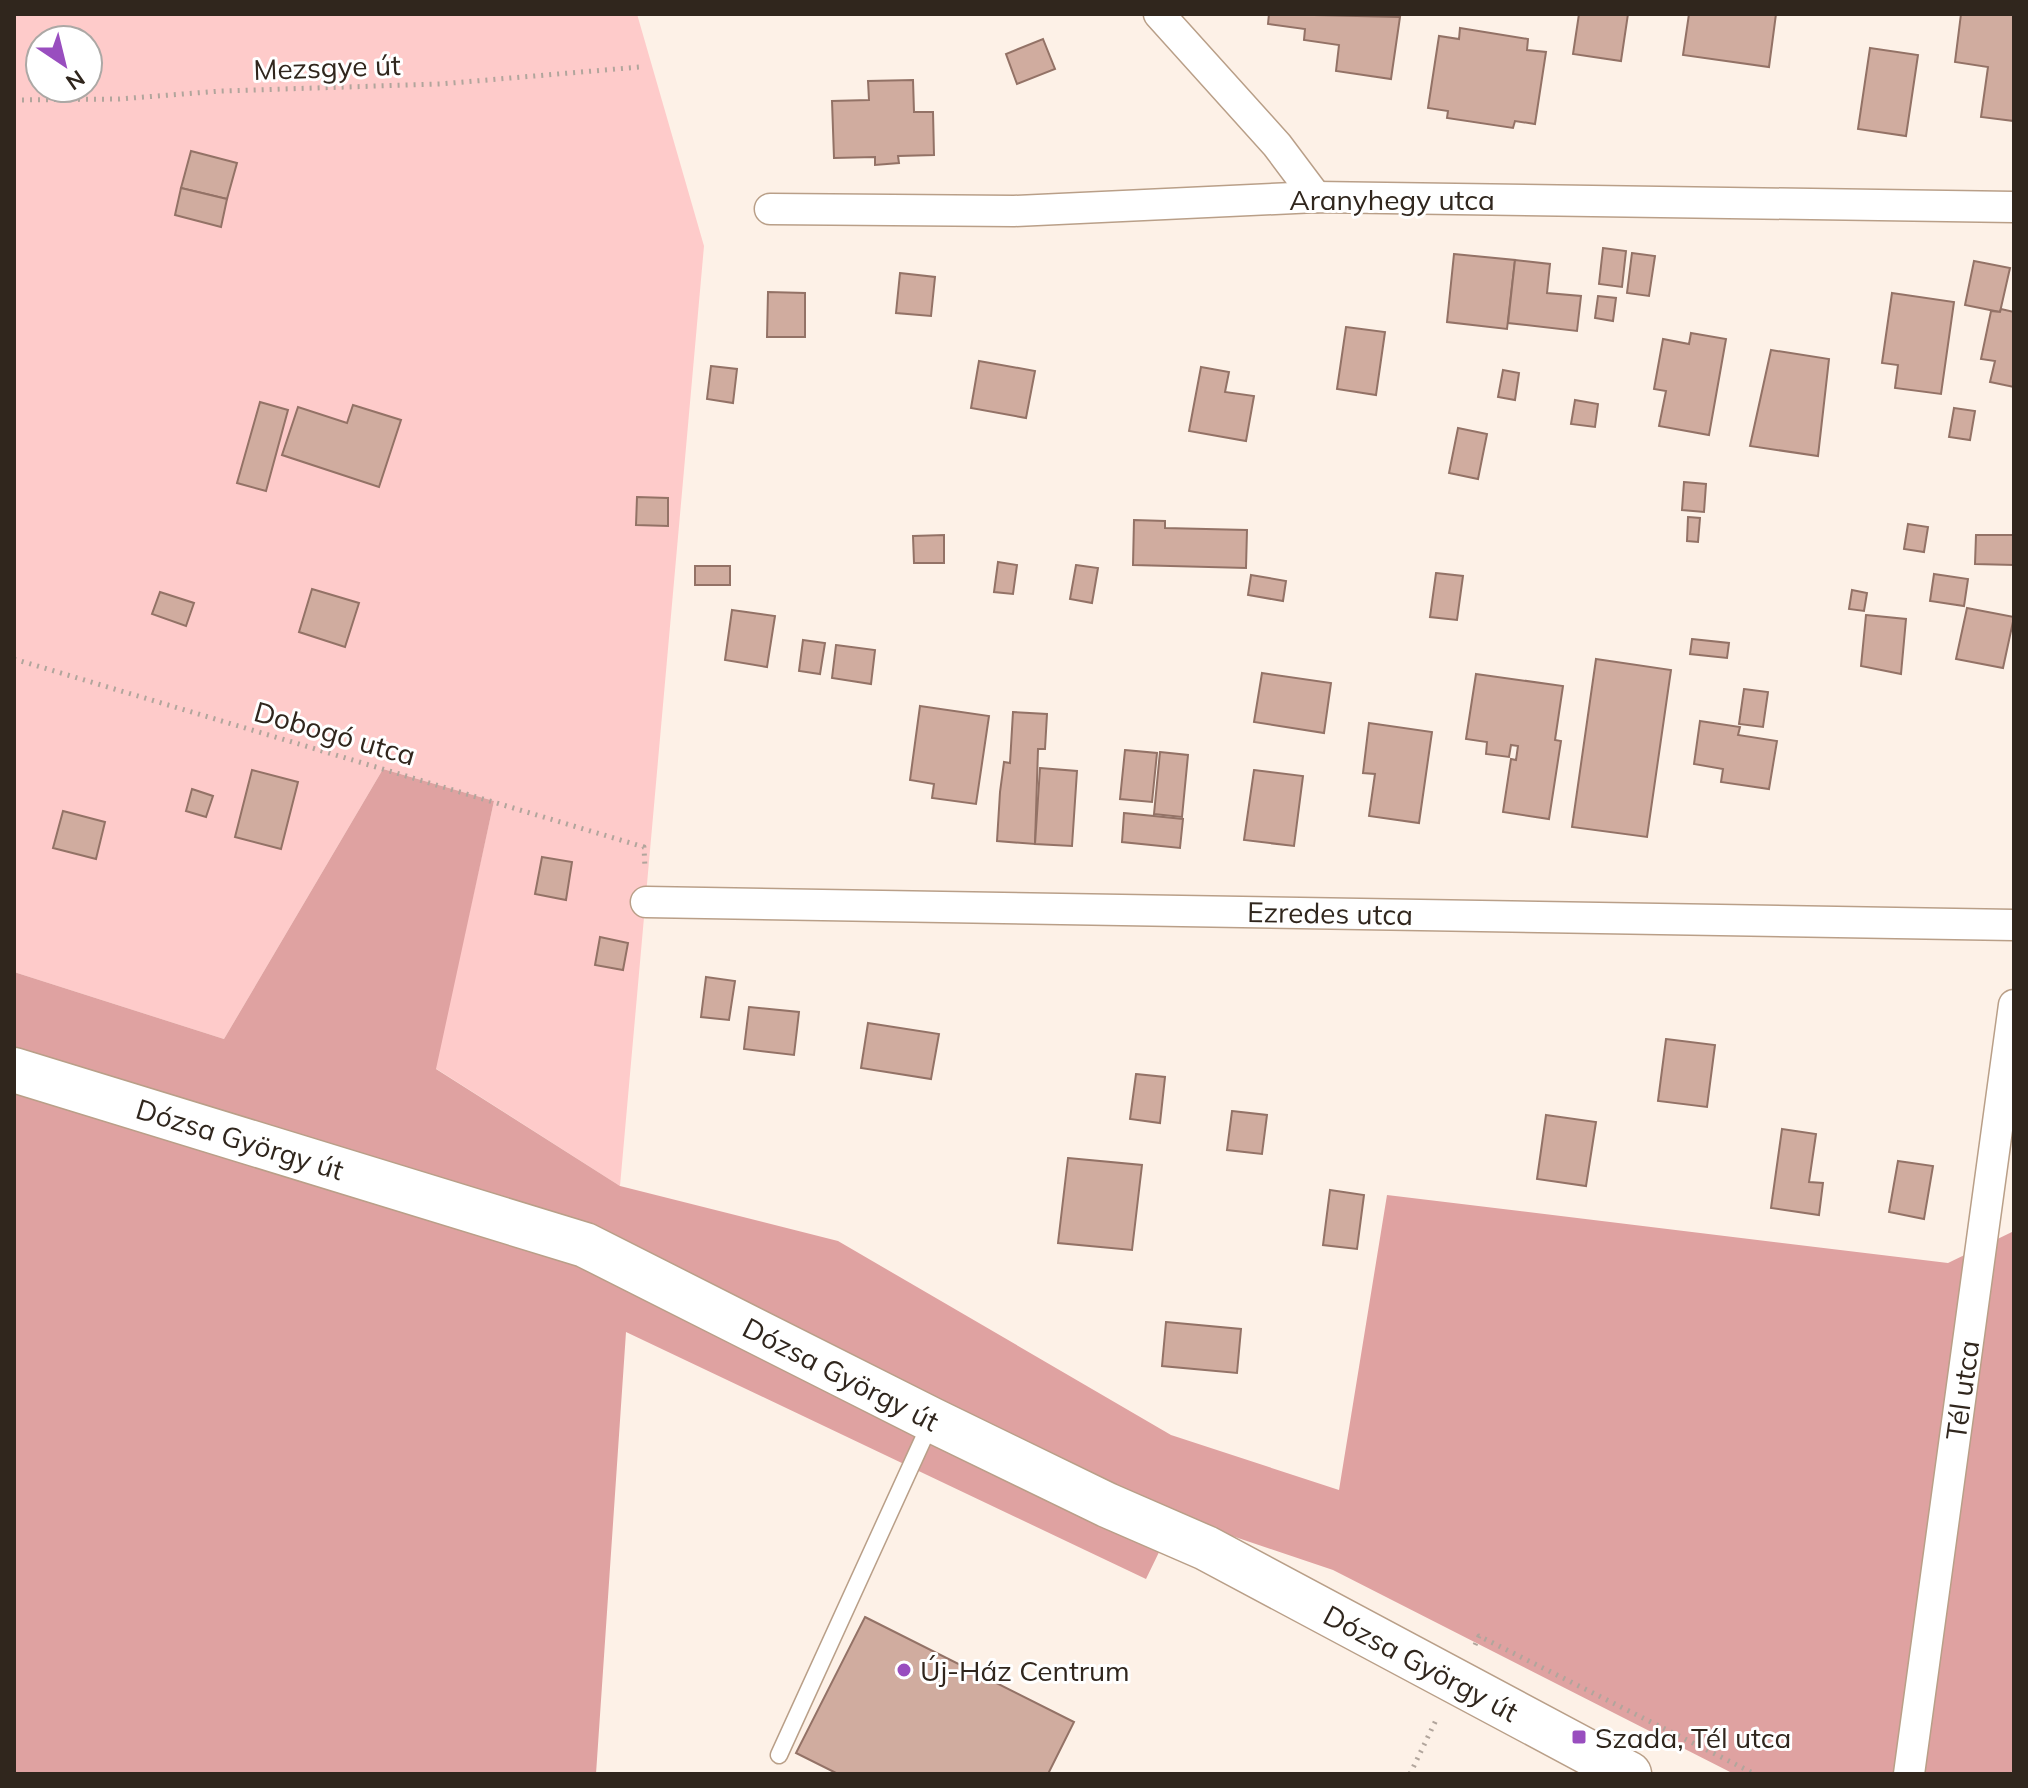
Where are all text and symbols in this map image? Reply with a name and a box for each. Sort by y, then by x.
north arrow [24,24,104,104]
street label: Mezsgye út [253,47,402,87]
text: N [61,64,90,97]
street label: Aranyhegy utca [1289,182,1495,217]
street label: Dobogó utca [250,693,420,773]
street label: Ezredes utca [1247,894,1413,932]
street label: Dózsa György út [132,1091,348,1187]
street label: Dózsa György út [737,1310,945,1439]
street label: Tél utca [1938,1338,1986,1442]
street label: Dózsa György út [1318,1597,1524,1729]
place label: Új-Ház Centrum [920,1653,1130,1688]
marker: Új-Ház Centrum [895,1661,913,1679]
place label: Szada, Tél utca [1595,1720,1791,1755]
marker: Szada, Tél utca [1570,1728,1588,1746]

